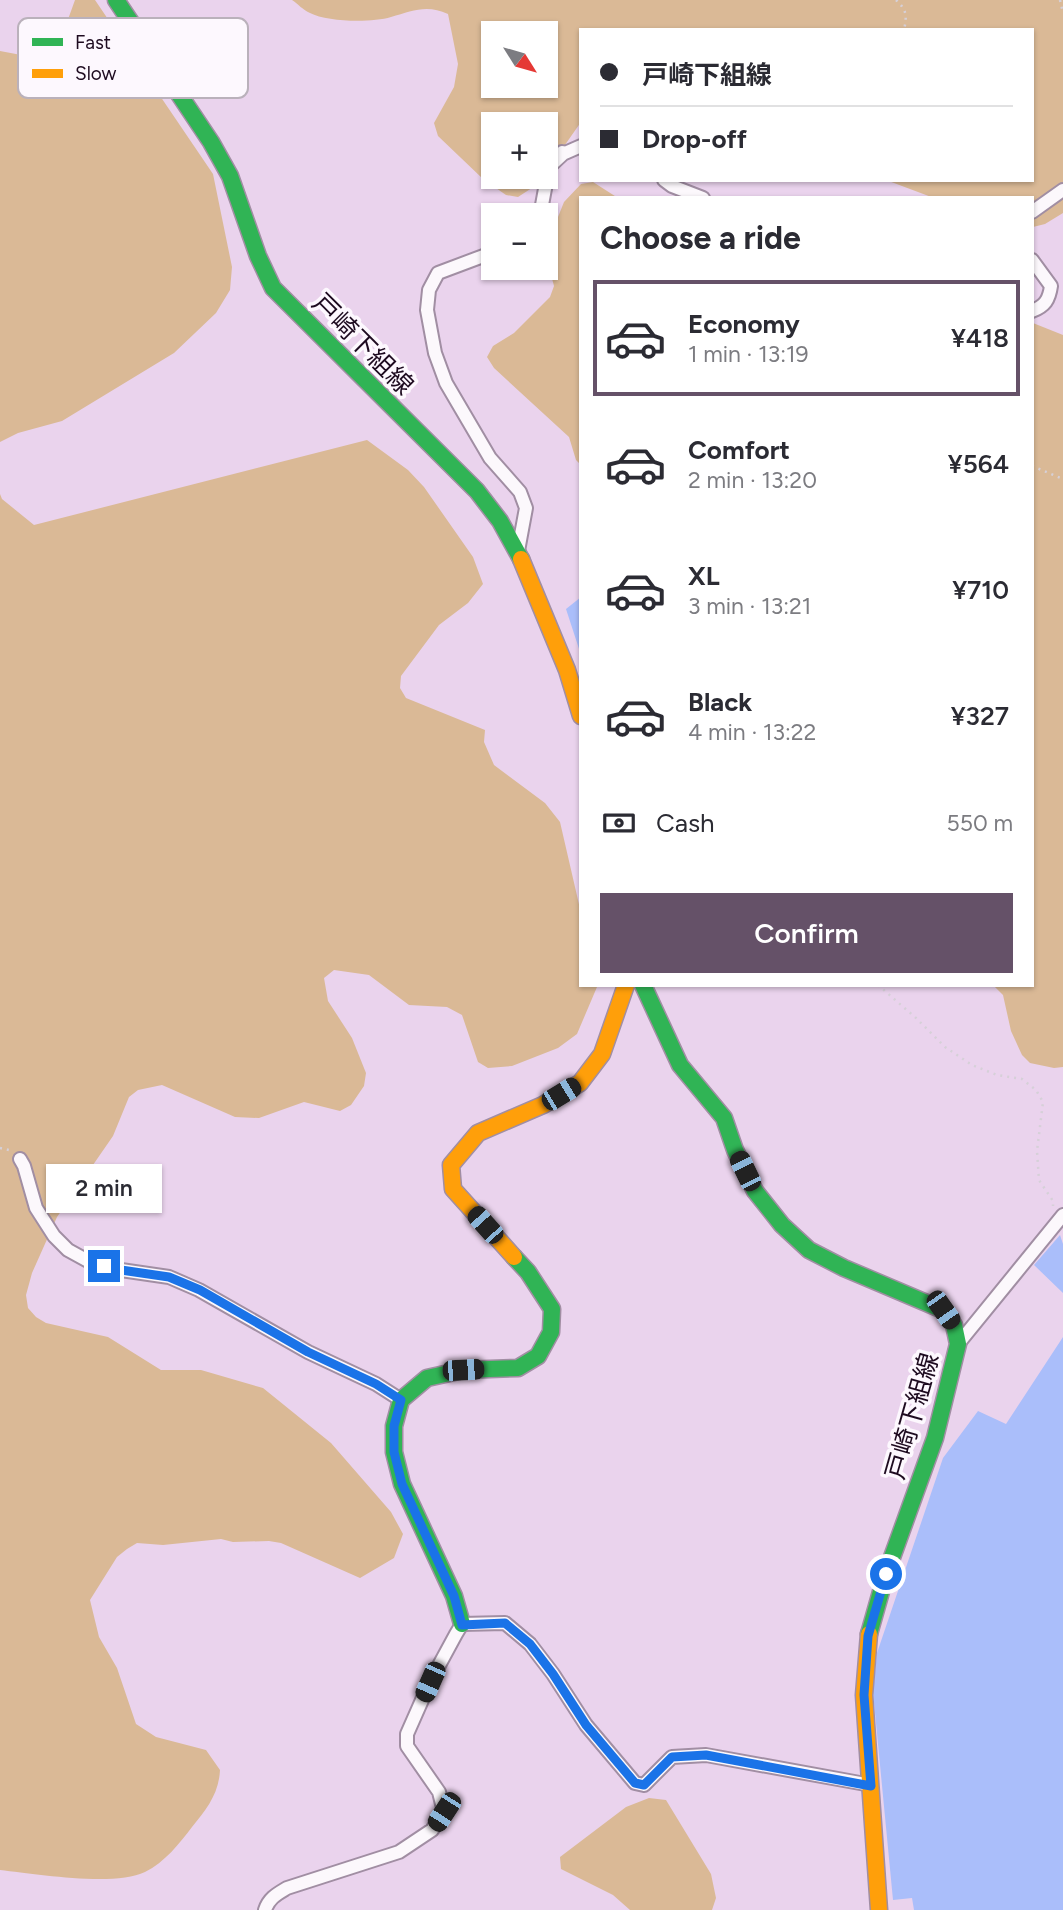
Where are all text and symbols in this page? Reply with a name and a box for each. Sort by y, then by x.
legend [18,18,248,98]
north arrow [481,21,558,98]
map controls [481,21,558,280]
text: Fast [75,31,111,54]
text: 戸崎下組線 [642,59,772,91]
text: Slow [75,62,117,85]
button: + [481,112,558,189]
text: Drop-off [642,123,747,155]
button: − [481,203,558,280]
text: Choose a ride [600,219,801,257]
street label: 戸崎下組線 [306,287,420,401]
icon: car [604,307,667,370]
text: Economy [688,308,800,340]
text: ¥418 [951,322,1009,354]
text: 1 min · 13:19 [688,340,808,368]
icon: car [604,433,667,496]
text: Comfort [688,434,790,466]
text: ¥564 [948,448,1009,480]
text: 2 min · 13:20 [688,466,817,494]
icon: car [604,559,667,622]
text: XL [688,560,720,592]
text: ¥710 [952,574,1009,606]
text: 3 min · 13:21 [688,592,811,620]
icon: car [604,685,667,748]
text: Black [688,686,752,718]
text: ¥327 [951,700,1009,732]
text: 4 min · 13:22 [688,718,816,746]
icon: cash [600,804,638,842]
text: Cash [656,807,715,839]
text: 550 m [947,809,1013,837]
button: Confirm [600,893,1013,973]
car [538,1074,585,1114]
car [727,1148,764,1194]
callout: 2 min [46,1164,162,1214]
text: 2 min [75,1174,133,1202]
car [464,1202,507,1248]
route end [88,1250,120,1282]
car [923,1287,964,1333]
street label: 戸崎下組線 [879,1349,945,1483]
car [442,1358,485,1382]
route start [870,1558,902,1590]
car [412,1659,449,1705]
car [424,1789,465,1835]

